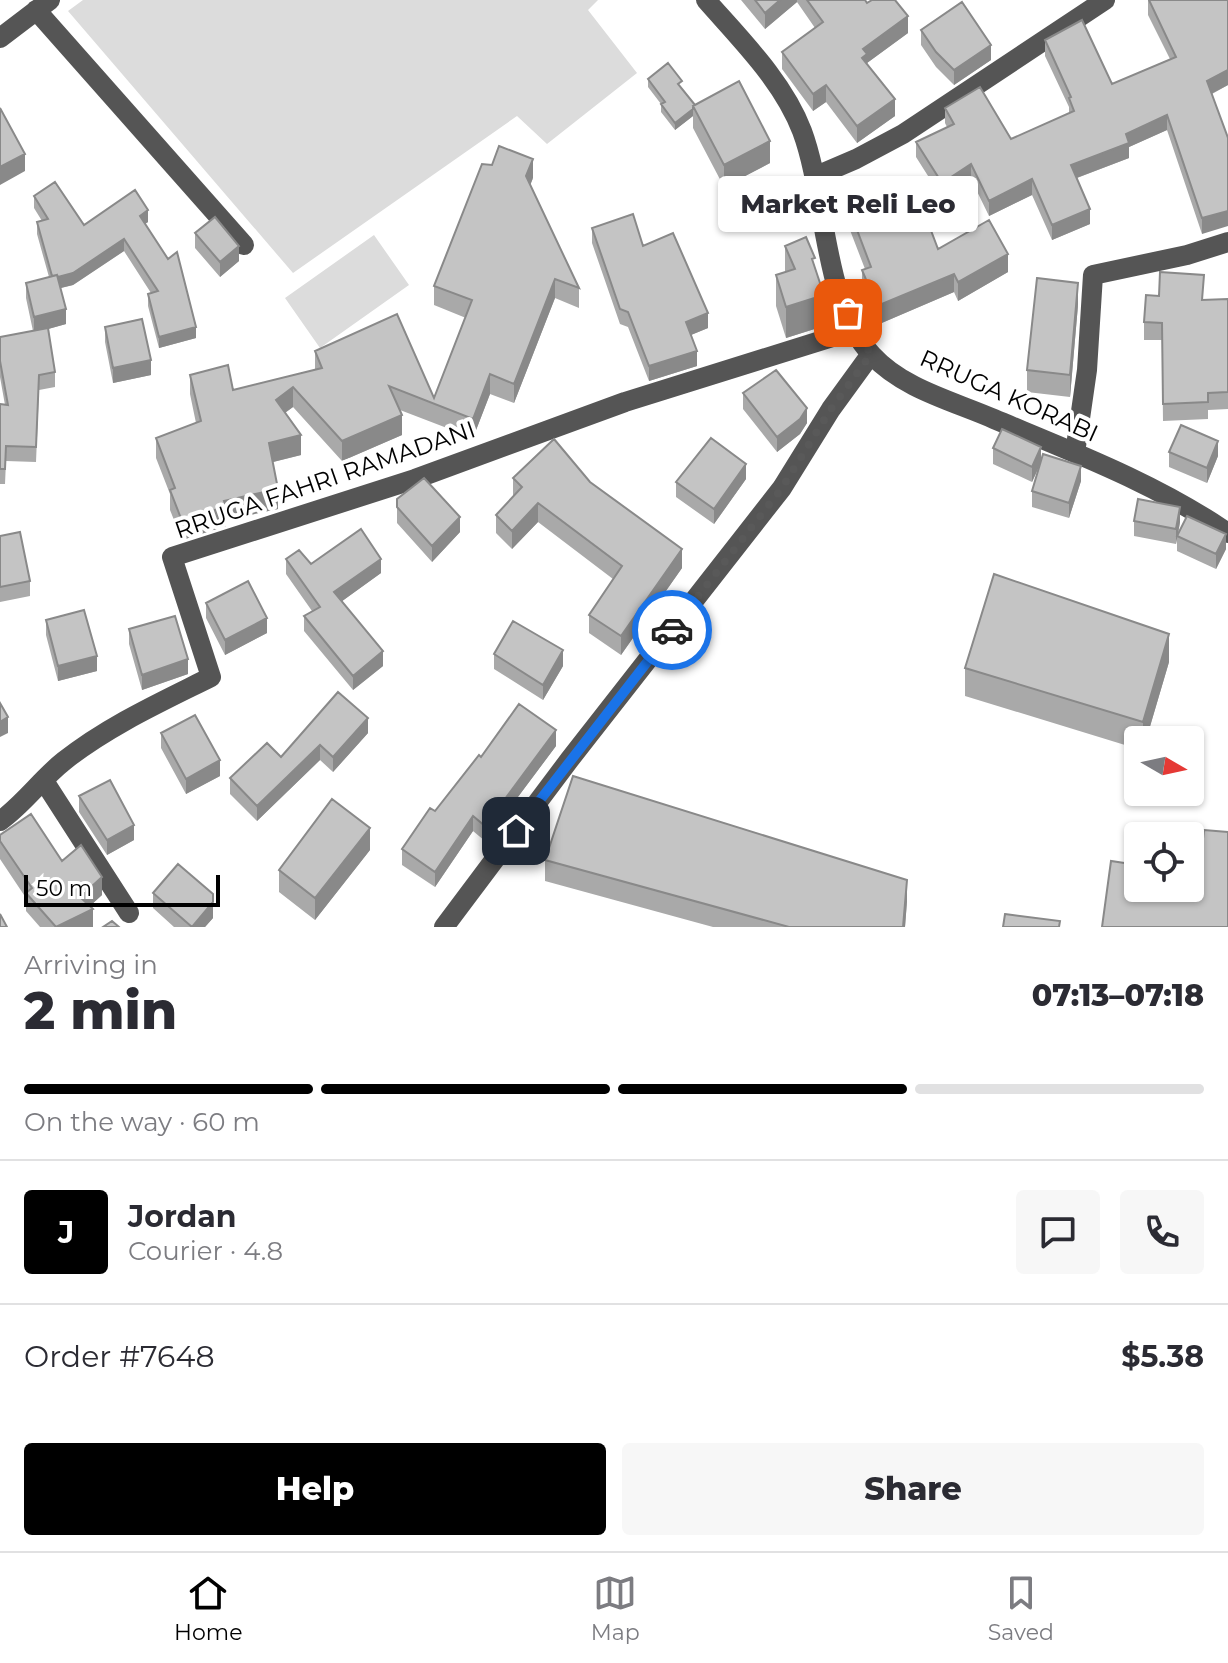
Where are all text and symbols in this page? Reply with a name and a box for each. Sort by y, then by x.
callout: Market Reli Leo [718,177,978,233]
text: Market Reli Leo [740,188,956,220]
pin [814,279,882,347]
icon: bag [826,291,870,335]
street label: RRUGA KORABI [916,343,1103,448]
street label: RRUGA FAHRI RAMADANI [171,414,479,545]
courier [632,590,712,670]
icon: car [650,608,694,652]
north arrow [1124,726,1204,806]
map controls [1124,726,1204,902]
pin [482,797,550,865]
icon: home [494,809,538,853]
button: locate [1124,822,1204,902]
scale bar [24,871,220,907]
text: 50 m [36,875,92,902]
text: Arriving in [24,949,158,981]
text: 07:13–07:18 [1032,977,1204,1014]
text: 2 min [24,979,177,1042]
text: On the way · 60 m [24,1106,260,1138]
button: chat [1016,1190,1100,1274]
button: phone [1120,1190,1204,1274]
text: Jordan [128,1198,237,1235]
text: J [58,1214,74,1251]
text: Courier · 4.8 [128,1235,283,1267]
text: Order #7648 [24,1338,215,1375]
text: $5.38 [1121,1338,1204,1375]
button: Help [24,1443,606,1535]
button: Share [622,1443,1204,1535]
tab: Home [174,1571,242,1646]
tab: Map [591,1571,640,1646]
tab: Saved [988,1571,1054,1646]

